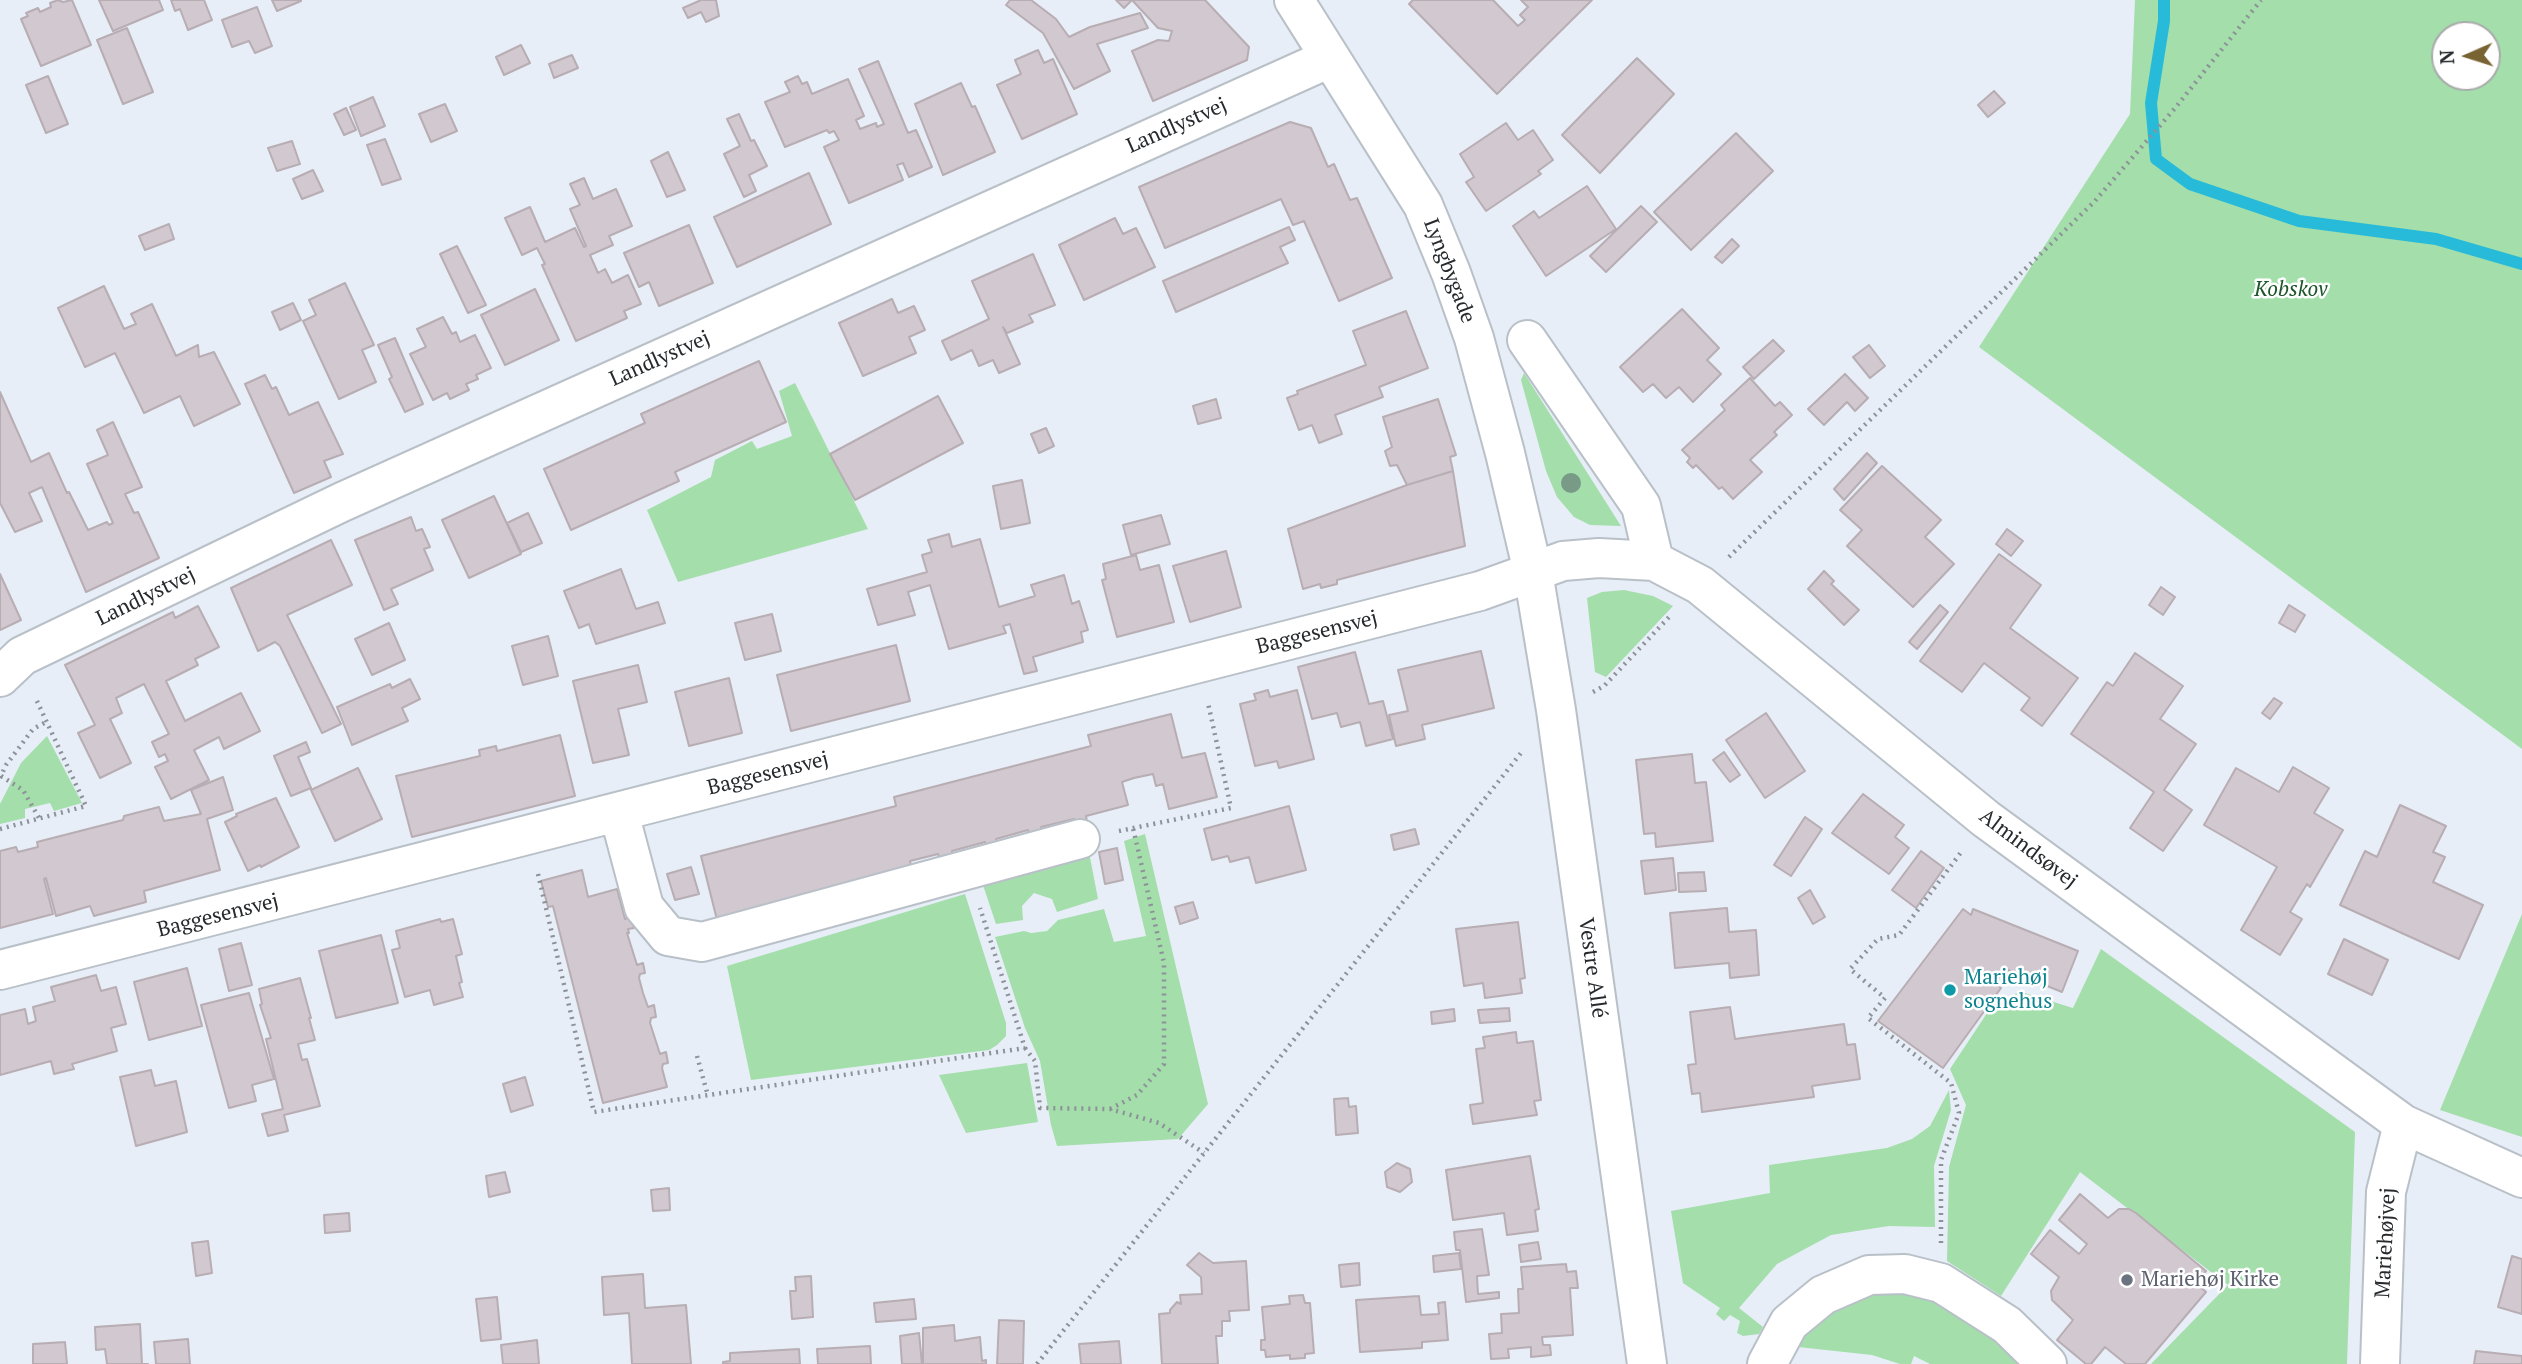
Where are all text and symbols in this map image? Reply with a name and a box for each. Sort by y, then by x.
north arrow [2431,21,2501,91]
text: N [2434,49,2459,65]
street label: Landlystvej [1123,93,1231,159]
street label: Lyngbygade [1418,215,1480,327]
park label: Kobskov [2254,277,2328,303]
street label: Landlystvej [606,326,714,392]
street label: Landlystvej [92,562,200,632]
street label: Baggesensvej [1254,606,1380,660]
street label: Baggesensvej [705,747,831,801]
street label: Almindsøvej [1974,804,2082,894]
street label: Baggesensvej [155,889,281,943]
street label: Vestre Allé [1572,916,1612,1020]
place label: Mariehøj sognehus [1964,965,2052,1015]
marker: Mariehøj sognehus [1942,982,1958,998]
street label: Mariehøjvej [2371,1187,2401,1299]
place label: Mariehøj Kirke [2141,1267,2279,1293]
marker: Mariehøj Kirke [2119,1272,2135,1288]

